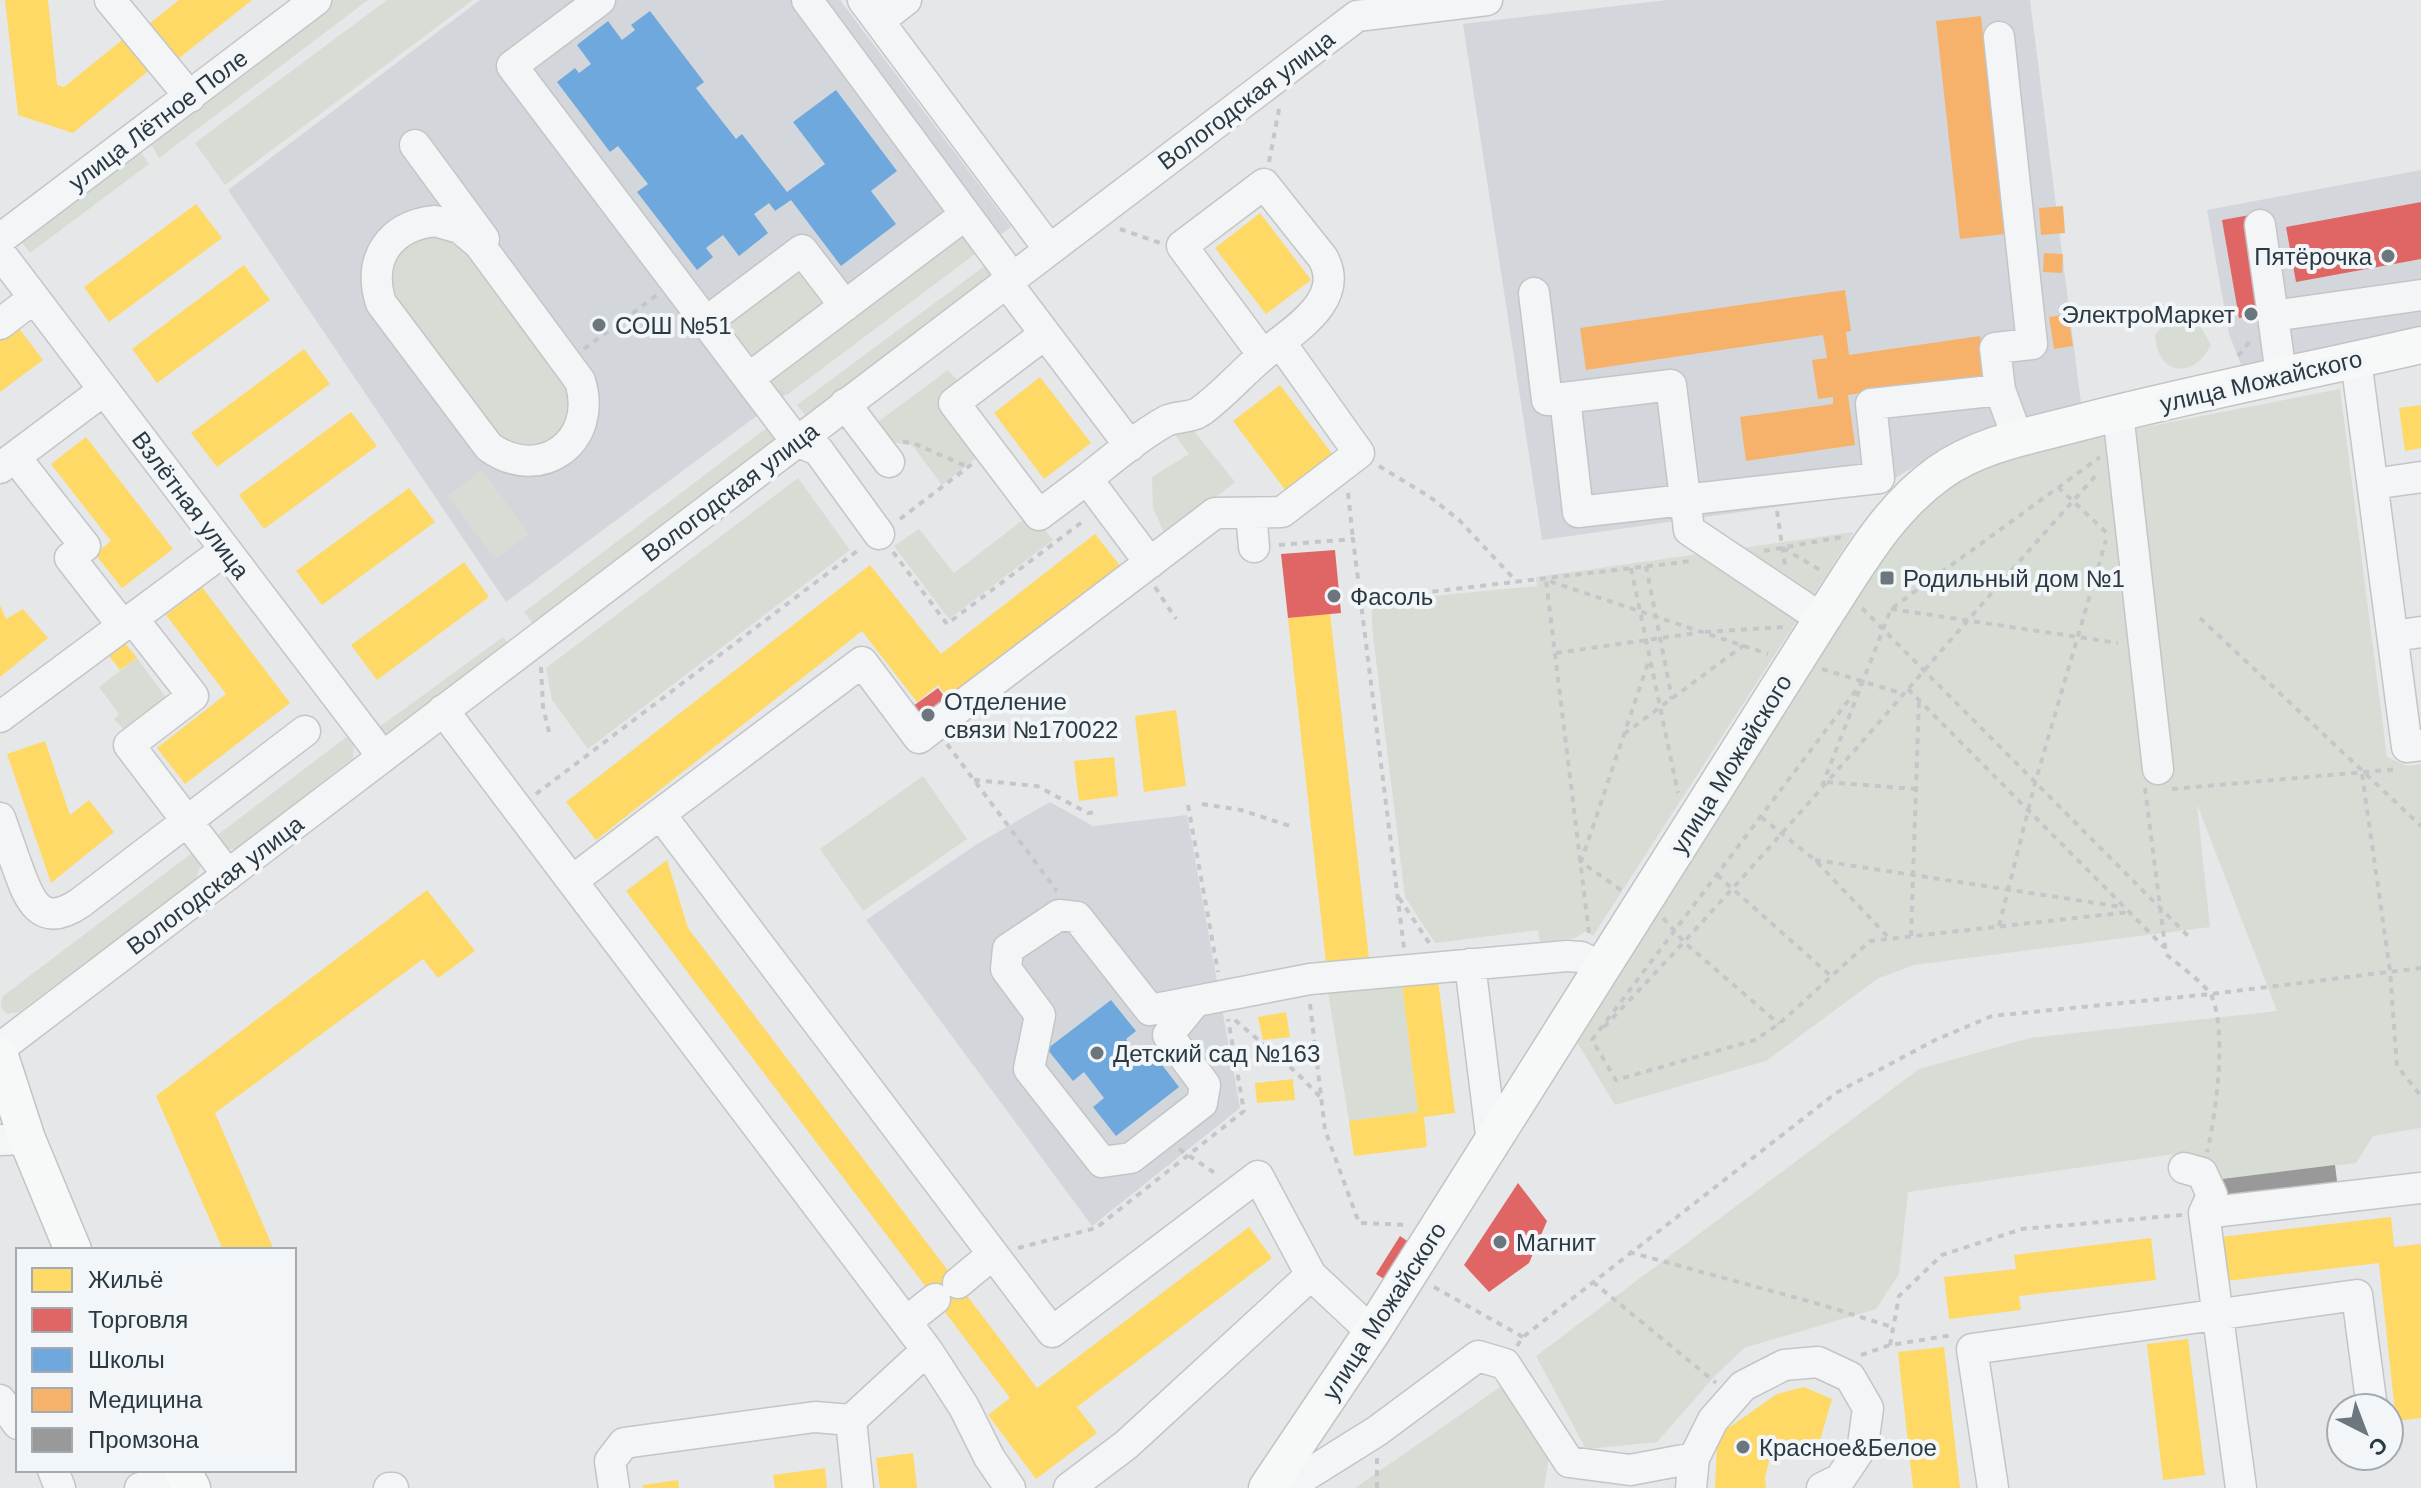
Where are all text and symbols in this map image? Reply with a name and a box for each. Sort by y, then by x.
street label: Вологодская улица [1153,25,1340,175]
street label: улица Лётное Поле [63,44,253,196]
place label: Пятёрочка [2254,243,2373,270]
marker: Пятёрочка [2379,247,2397,265]
place label: ЭлектроМаркет [2061,301,2235,328]
marker: ЭлектроМаркет [2242,305,2260,323]
place label: СОШ №51 [615,312,732,339]
marker: СОШ №51 [590,316,608,334]
street label: улица Можайского [2157,345,2365,417]
street label: Вологодская улица [637,417,824,567]
street label: Взлётная улица [127,426,256,584]
place label: Родильный дом №1 [1903,565,2125,592]
marker: Родильный дом №1 [1878,569,1896,587]
place label: Фасоль [1350,583,1433,610]
marker: Фасоль [1325,587,1343,605]
street label: улица Можайского [1665,669,1797,859]
place label: Отделение связи №170022 [944,688,1118,743]
marker: Отделение связи №170022 [919,706,937,724]
street label: Вологодская улица [122,810,309,960]
place label: Детский сад №163 [1113,1040,1320,1067]
marker: Детский сад №163 [1088,1044,1106,1062]
street label: улица Можайского [1316,1217,1452,1405]
place label: Магнит [1516,1229,1596,1256]
marker: Магнит [1491,1233,1509,1251]
legend [16,1248,296,1472]
text: Жильё [88,1266,163,1293]
text: Торговля [88,1306,188,1333]
text: Школы [88,1346,165,1373]
text: Медицина [88,1386,203,1413]
north arrow [2325,1392,2405,1472]
text: Промзона [88,1426,200,1453]
text: С [2364,1432,2392,1461]
place label: Красное&Белое [1759,1434,1937,1461]
marker: Красное&Белое [1734,1438,1752,1456]

